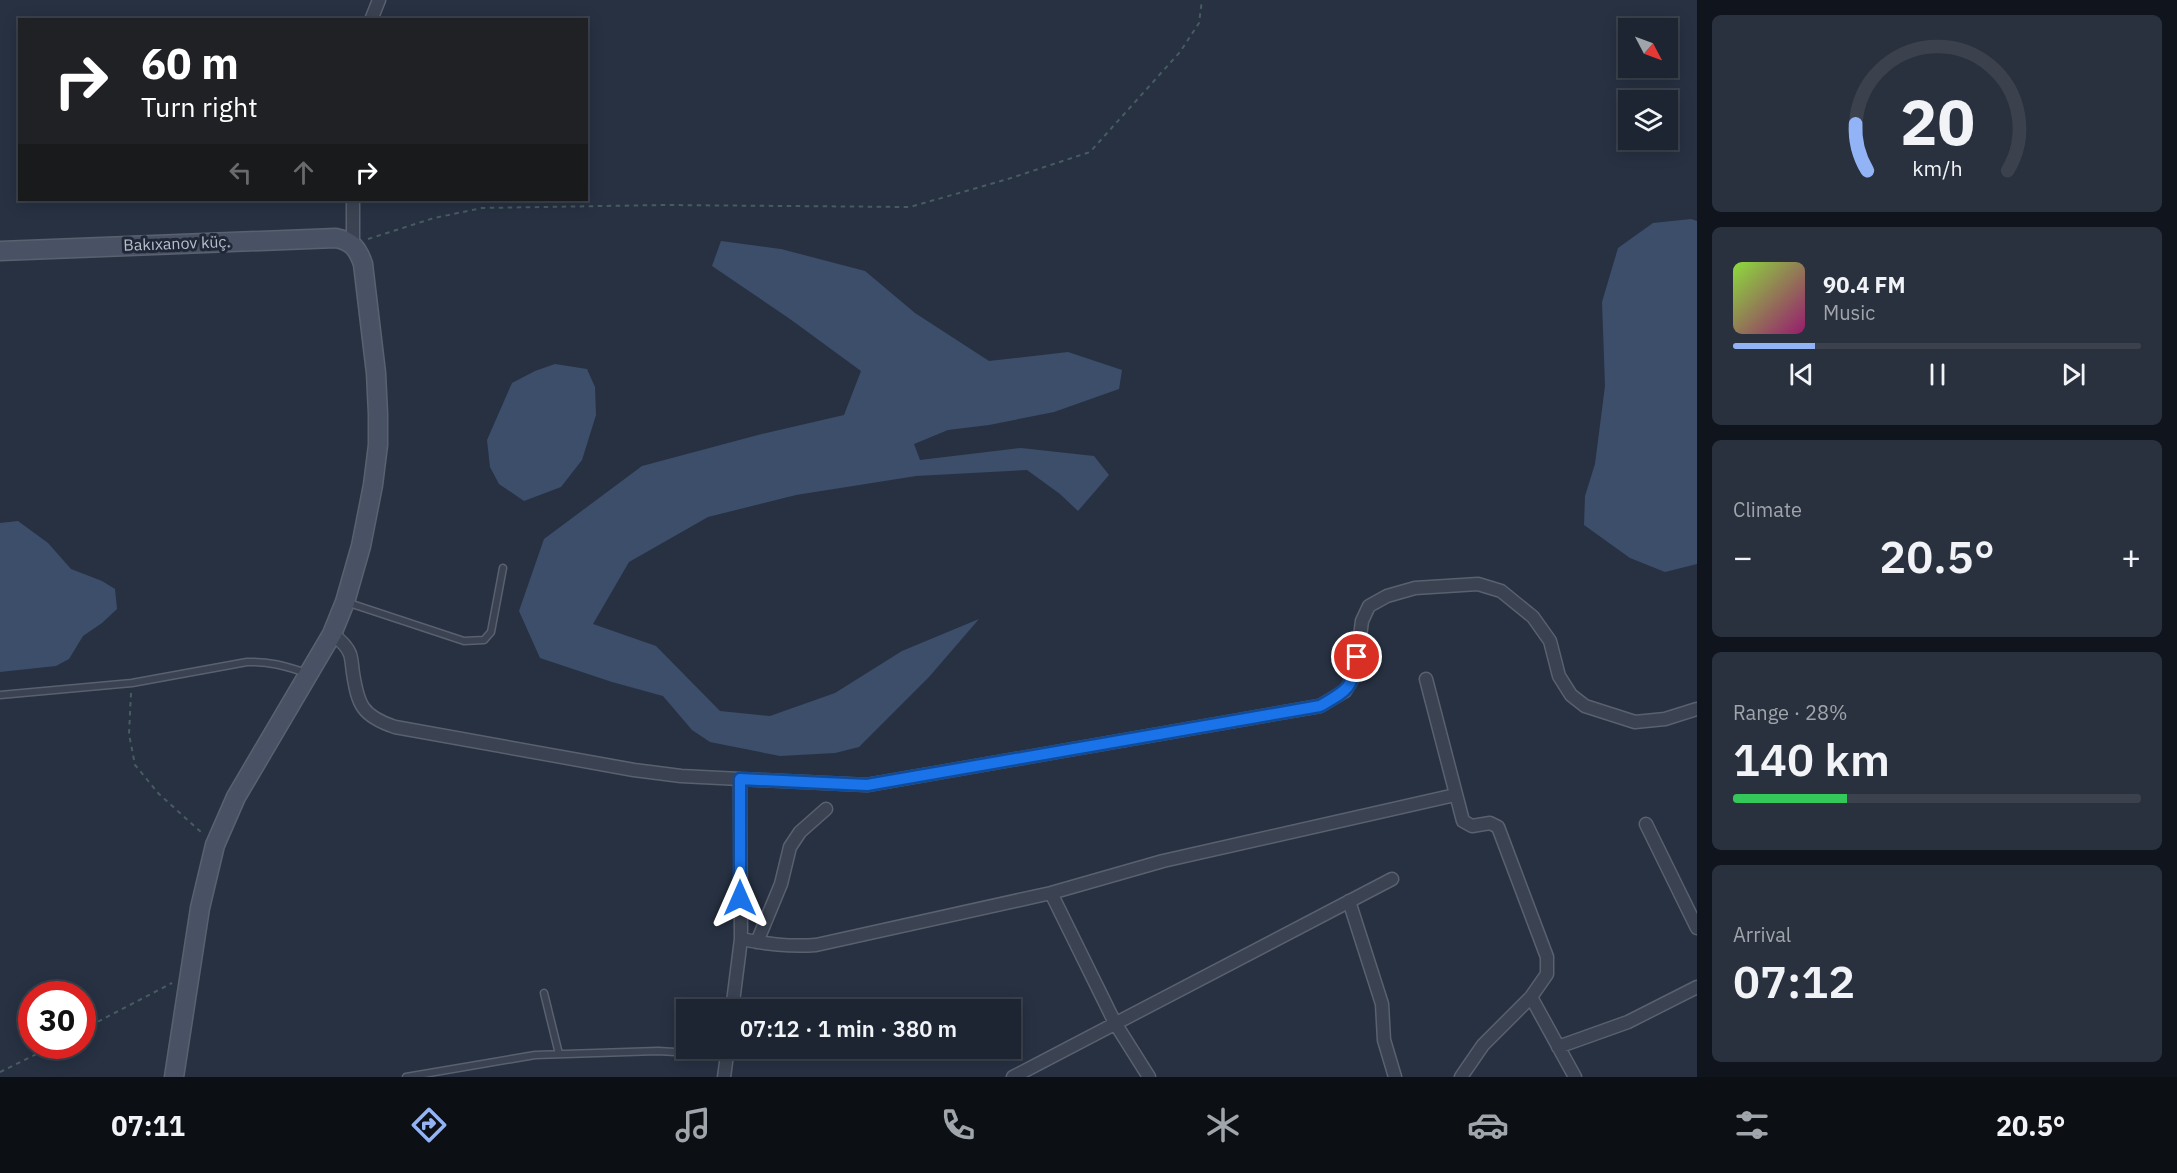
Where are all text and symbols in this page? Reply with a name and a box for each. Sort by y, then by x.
north arrow [1618,18,1678,78]
map controls [1618,18,1678,150]
text: 60 m [141,36,239,91]
icon: right [42,42,120,120]
text: 20 [1900,81,1974,162]
text: Turn right [141,89,258,124]
button: layers [1618,90,1678,150]
text: km/h [1912,154,1962,182]
icon: left [224,156,257,189]
icon: ahead [287,156,320,189]
icon: right [350,156,383,189]
street label: Bakıxanov küç. [123,231,231,255]
text: 90.4 FM [1823,270,1906,299]
text: Music [1823,299,1875,326]
icon: previous [1785,358,1818,391]
icon: pause [1921,358,1954,391]
icon: next [2057,358,2090,391]
text: Climate [1733,496,1802,523]
text: 20.5° [1879,527,1995,585]
text: − [1733,535,1753,578]
text: + [2121,535,2141,578]
pin [1331,631,1382,682]
icon: arrive [1340,640,1373,673]
text: Range · 28% [1733,699,1848,726]
text: 140 km [1733,730,1890,788]
position arrow [708,866,772,930]
text: Arrival [1733,921,1791,948]
text: 07:12 [1733,952,1855,1010]
speed limit sign: 30 [18,981,96,1059]
text: 07:12 · 1 min · 380 m [740,1014,957,1043]
icon: directions [408,1104,450,1146]
icon: music [672,1104,714,1146]
icon: phone [937,1104,979,1146]
icon: climate [1202,1104,1244,1146]
icon: car [1467,1104,1509,1146]
icon: filters [1731,1104,1773,1146]
text: 07:11 [111,1108,185,1143]
text: 20.5° [1996,1108,2066,1143]

